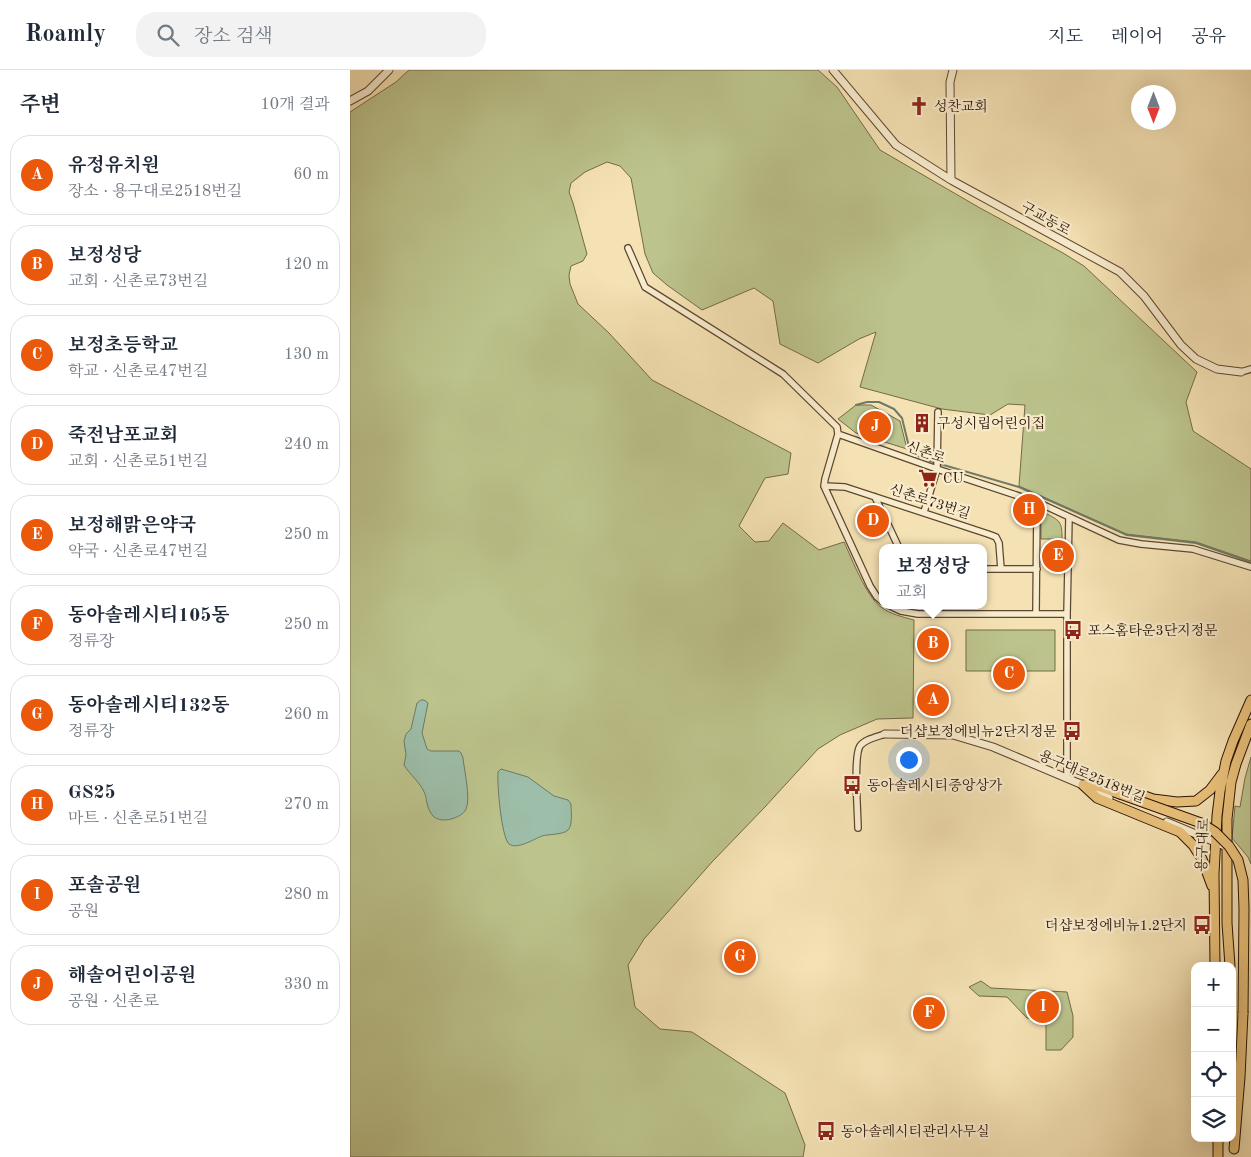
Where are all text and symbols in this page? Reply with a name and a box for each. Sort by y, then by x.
search box [136,12,486,57]
icon: search [154,21,182,49]
text: Roamly [25,23,106,47]
text: 장소 검색 [194,28,273,47]
text: 지도 [1048,28,1083,46]
text: 레이어 [1111,28,1163,46]
text: 공유 [1191,28,1226,46]
north arrow [1131,85,1176,130]
text: 주변 [20,95,61,116]
church icon: 성찬교회 [908,95,930,117]
text: 10개 결과 [261,97,330,113]
place label: 성찬교회 [934,99,988,114]
text: 유정유치원 [68,157,160,176]
text: A [31,167,43,183]
text: 60 m [293,167,329,183]
text: 장소 · 용구대로2518번길 [68,184,242,200]
street label: 구교동로 [1018,199,1073,238]
text: 보정성당 [68,247,141,266]
text: B [31,257,43,273]
text: 120 m [284,257,329,273]
text: 교회 · 신촌로73번길 [68,274,208,290]
text: 보정초등학교 [68,337,178,356]
text: C [32,347,42,363]
text: 130 m [284,347,329,363]
text: 학교 · 신촌로47번길 [68,364,208,380]
pin: J [859,408,891,446]
building icon: 구성시립어린이집 [911,412,933,434]
place label: 구성시립어린이집 [937,416,1045,431]
text: 죽전남포교회 [68,427,178,446]
text: D [31,437,43,453]
text: 240 m [284,437,329,453]
street label: 신촌로 [904,439,948,466]
text: 교회 · 신촌로51번길 [68,454,208,470]
supermarket icon: CU [917,467,939,489]
place label: CU [943,472,963,486]
street label: 신촌로73번길 [888,481,972,522]
pin: H [1013,491,1045,529]
pin: D [857,502,889,540]
text: 보정해맑은약국 [68,517,196,536]
text: E [31,527,43,543]
text: 250 m [284,527,329,543]
pin: E [1042,537,1074,575]
text: 약국 · 신촌로47번길 [68,544,208,560]
popup [879,544,987,609]
text: 보정성당 [896,558,970,577]
text: 교회 [896,585,927,601]
text: 동아솔레시티105동 [68,607,230,626]
text: F [32,617,42,633]
text: 250 m [284,617,329,633]
bus stop icon: 포스홈타운3단지정문 [1062,619,1084,641]
place label: 포스홈타운3단지정문 [1088,622,1218,638]
pin: B [917,625,949,663]
text: 정류장 [68,634,114,650]
pin: C [993,655,1025,693]
pin: A [917,681,949,719]
text: 동아솔레시티132동 [68,697,230,716]
text: G [31,707,43,723]
text: 260 m [284,707,329,723]
bus stop icon: 더샵보정에비뉴2단지정문 [1061,720,1083,742]
place label: 더샵보정에비뉴2단지정문 [900,723,1057,739]
text: 정류장 [68,724,114,740]
your location [896,747,922,773]
street label: 용구대로2518번길 [1037,747,1147,806]
bus stop icon: 동아솔레시티중앙상가 [841,774,863,796]
place label: 동아솔레시티중앙상가 [867,778,1003,793]
text: GS25 [68,784,116,803]
text: H [30,797,44,813]
text: 270 m [284,797,329,813]
text: 마트 · 신촌로51번길 [68,811,208,827]
street label: 용구대로 [1194,817,1211,872]
text: 포솔공원 [68,877,141,896]
text: I [33,887,41,903]
text: 280 m [284,887,329,903]
text: 공원 [68,904,99,920]
bus stop icon: 더샵보정에비뉴1.2단지 [1191,914,1213,936]
place label: 더샵보정에비뉴1.2단지 [1045,917,1187,933]
pin: G [724,938,756,976]
map controls [1191,962,1236,1142]
button: + [1191,962,1236,1007]
text: 해솔어린이공원 [68,967,196,986]
text: J [33,977,41,993]
text: 330 m [284,977,329,993]
pin: I [1027,988,1059,1026]
text: 공원 · 신촌로 [68,994,159,1010]
pin: F [913,994,945,1032]
button: − [1191,1007,1236,1052]
button: locate [1191,1052,1236,1097]
button: layers [1191,1097,1236,1142]
bus stop icon: 동아솔레시티관리사무실 [815,1120,837,1142]
place label: 동아솔레시티관리사무실 [841,1124,990,1139]

